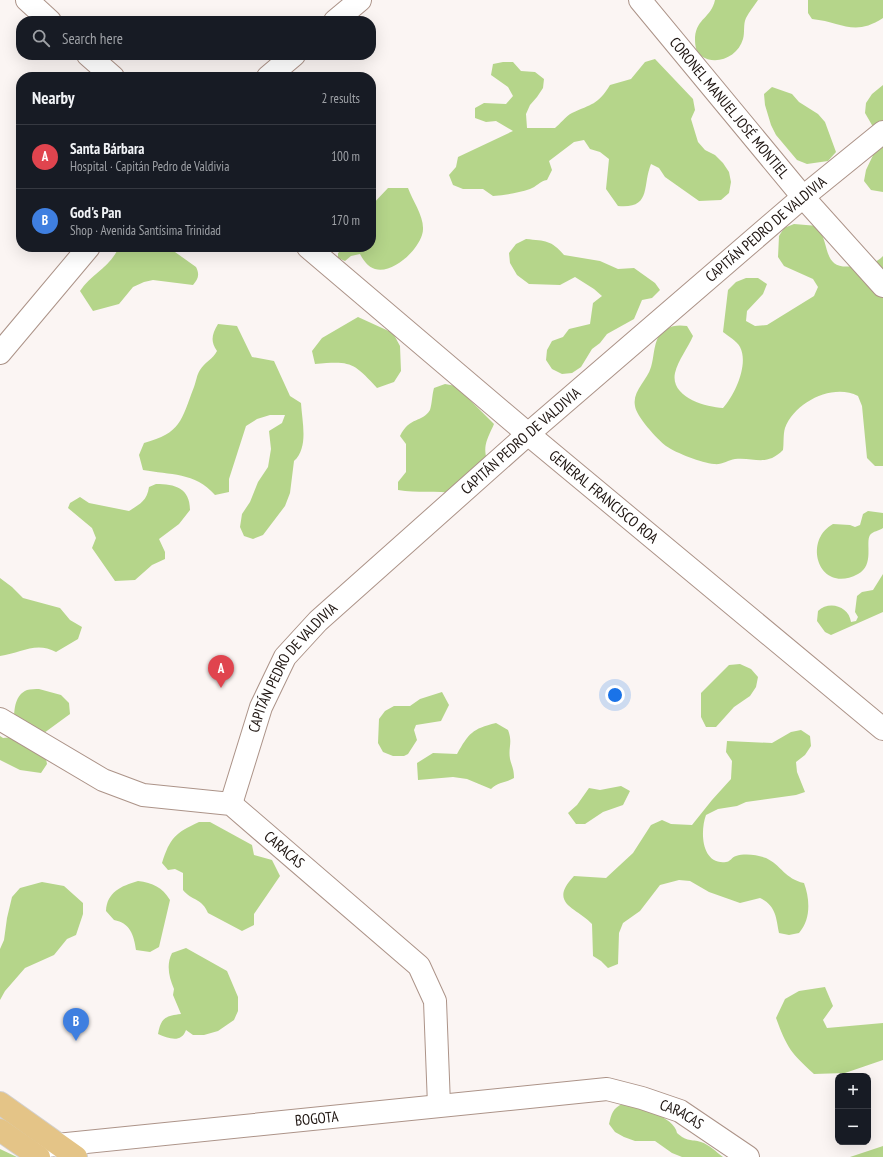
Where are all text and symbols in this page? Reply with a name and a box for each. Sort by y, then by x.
search box [16,16,376,60]
icon: search [30,27,52,49]
text: Search here [62,29,123,48]
street label: CORONEL MANUEL JOSÉ MONTIEL [666,33,794,183]
text: Nearby [32,87,75,109]
text: 2 results [321,90,360,107]
text: Santa Bárbara [70,139,145,158]
text: A [42,148,48,165]
text: 100 m [331,148,360,165]
text: Hospital · Capitán Pedro de Valdivia [70,158,229,175]
street label: CAPITÁN PEDRO DE VALDIVIA [701,171,831,286]
text: God's Pan [70,203,121,222]
text: B [42,212,48,229]
text: 170 m [331,212,360,229]
text: Shop · Avenida Santísima Trinidad [70,222,221,239]
street label: CAPITÁN PEDRO DE VALDIVIA [457,382,585,498]
street label: GENERAL FRANCISCO ROA [546,446,663,548]
street label: CAPITÁN PEDRO DE VALDIVIA [244,598,342,735]
pin: A [208,655,234,688]
your location [605,685,625,705]
street label: CARACAS [260,827,309,872]
pin: B [63,1008,89,1041]
map controls [835,1073,871,1145]
button: + [835,1073,871,1109]
street label: CARACAS [657,1095,708,1133]
street label: BOGOTA [294,1106,340,1130]
button: − [835,1109,871,1145]

